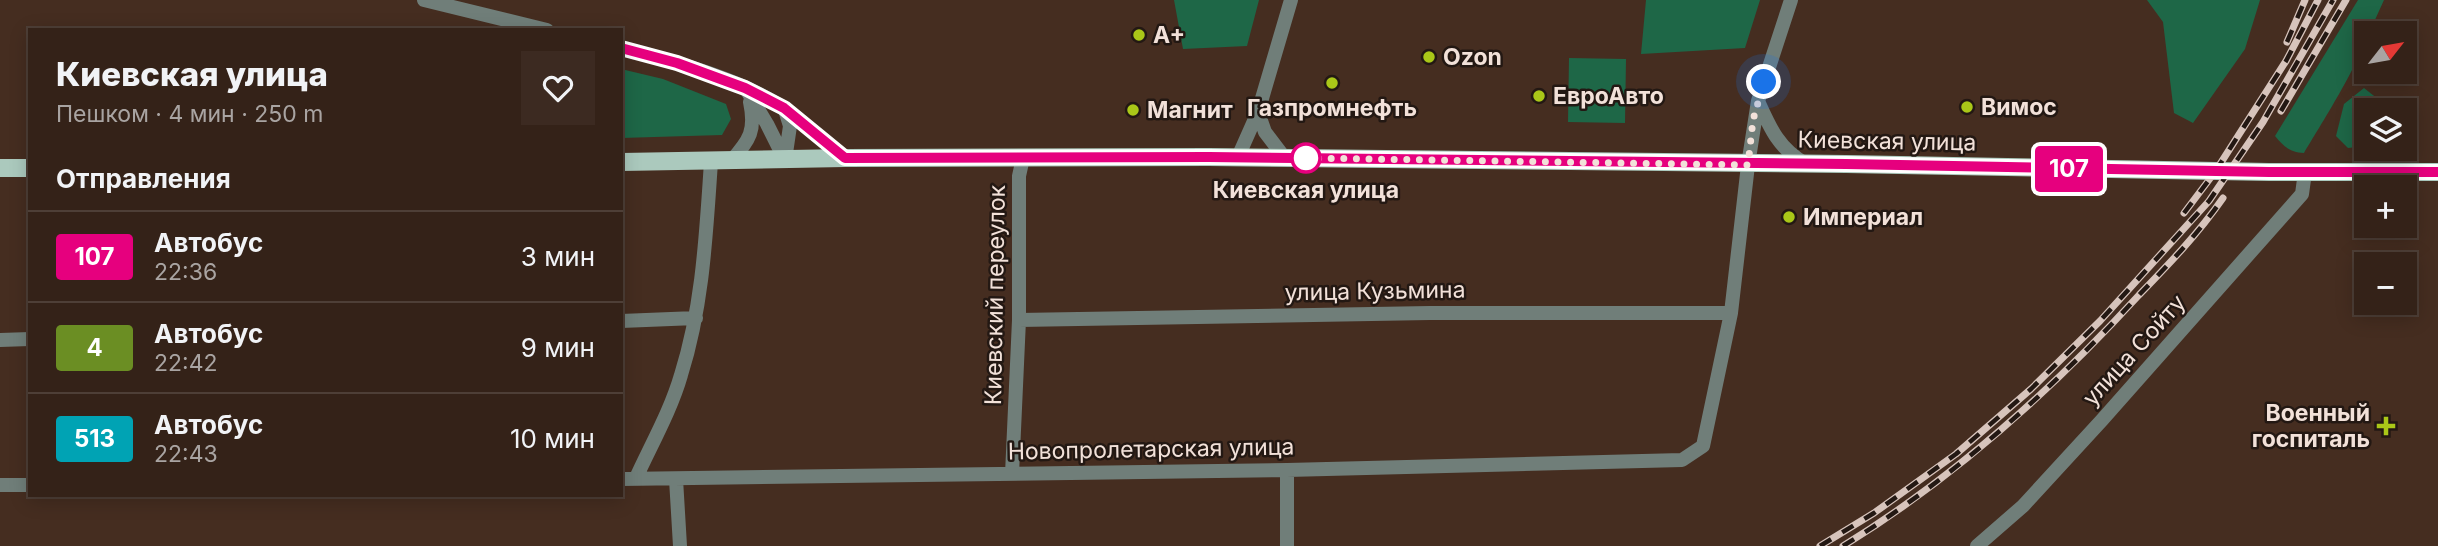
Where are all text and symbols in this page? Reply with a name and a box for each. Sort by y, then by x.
place label: А+ [1153,21,1185,49]
north arrow [2354,21,2417,84]
map controls [2354,21,2417,315]
marker: А+ [1131,27,1147,43]
place label: Ozon [1443,43,1502,71]
marker: Ozon [1421,49,1437,65]
button: heart [521,51,595,125]
text: Киевская улица [56,54,328,94]
your location [1746,64,1781,99]
marker: Газпромнефть [1324,75,1340,91]
place label: ЕвроАвто [1553,82,1664,110]
marker: ЕвроАвто [1531,88,1547,104]
place label: Вимос [1981,93,2057,121]
place label: Газпромнефть [1247,94,1417,122]
place label: Магнит [1147,96,1233,124]
button: layers [2354,98,2417,161]
marker: Вимос [1959,99,1975,115]
text: Пешком · 4 мин · 250 m [56,100,323,128]
marker: Магнит [1125,102,1141,118]
street label: Киевская улица [1797,125,1977,157]
marker: Киевская улица [1291,143,1321,173]
line badge: 107 [2029,146,2109,192]
text: 107 [2049,154,2089,183]
text: Отправления [56,163,231,194]
button: + [2354,175,2417,238]
place label: Киевская улица [1213,176,1399,204]
street label: Киевский переулок [979,184,1011,405]
place label: Империал [1803,203,1923,231]
marker: Империал [1781,209,1797,225]
text: Автобус [154,227,263,258]
text: 3 мин [521,241,595,272]
text: 107 [74,242,115,271]
button: − [2354,252,2417,315]
text: 22:36 [154,258,217,286]
street label: улица Кузьмина [1284,275,1466,307]
street label: улица Сойту [2077,289,2191,411]
text: Автобус [154,318,263,349]
text: 9 мин [521,332,595,363]
text: 4 [86,333,103,362]
text: 22:42 [154,349,218,377]
place label: Военный госпиталь [2252,399,2370,453]
text: Автобус [154,409,263,440]
marker: Военный госпиталь [2376,416,2396,436]
text: 10 мин [510,423,595,454]
text: 513 [74,424,115,453]
street label: Новопролетарская улица [1008,433,1294,465]
text: 22:43 [154,440,218,468]

